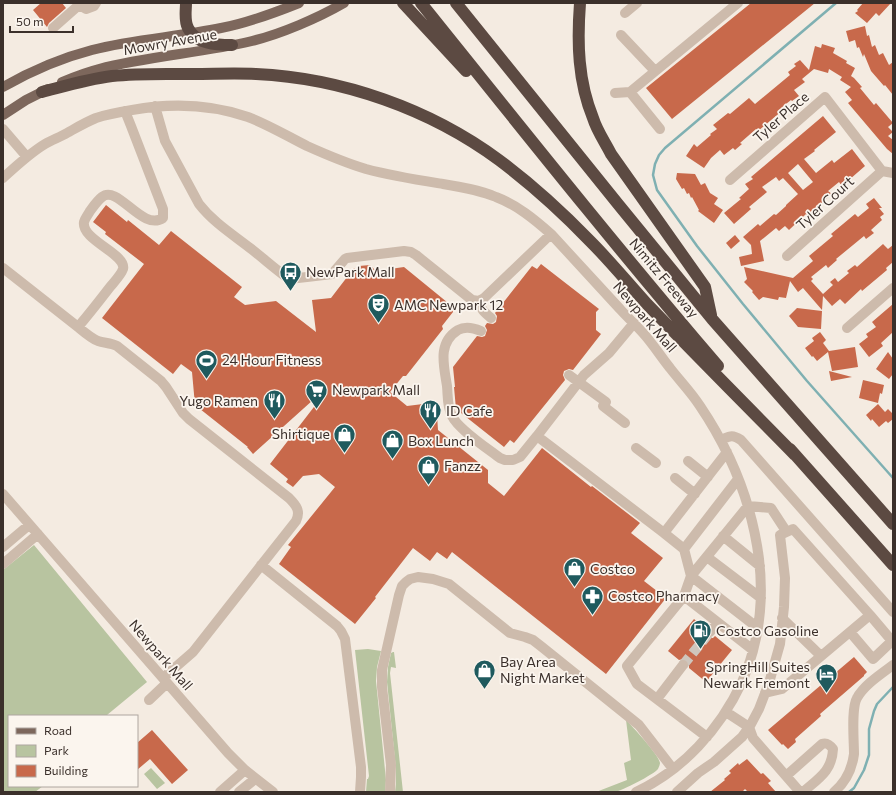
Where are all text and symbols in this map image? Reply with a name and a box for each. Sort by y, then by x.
scale bar [10,8,73,34]
text: 50 m [16,14,44,28]
street label: Mowry Avenue [122,25,218,58]
street label: Tyler Place [749,88,812,146]
street label: Tyler Court [792,172,857,233]
street label: Nimitz Freeway [626,234,703,321]
bus stop icon: NewPark Mall [278,259,304,292]
place label: NewPark Mall [306,263,395,280]
street label: Newpark Mall [610,278,681,356]
theatre icon: AMC Newpark 12 [366,292,392,325]
place label: AMC Newpark 12 [394,296,503,313]
sports icon: 24 Hour Fitness [193,347,219,380]
place label: 24 Hour Fitness [222,351,321,368]
supermarket icon: Newpark Mall [303,377,329,410]
place label: Newpark Mall [332,381,420,398]
restaurant icon: Yugo Ramen [261,388,287,421]
place label: Yugo Ramen [179,392,258,409]
restaurant icon: ID Cafe [418,398,444,431]
place label: ID Cafe [446,402,492,419]
shop icon: Shirtique [332,421,358,454]
place label: Shirtique [272,425,330,442]
shop icon: Box Lunch [380,428,406,461]
place label: Box Lunch [408,432,474,449]
shop icon: Fanzz [416,453,442,486]
place label: Fanzz [444,457,481,474]
shop icon: Costco [562,556,588,589]
place label: Costco [590,560,635,577]
pharmacy icon: Costco Pharmacy [580,583,606,616]
place label: Costco Pharmacy [608,587,719,604]
street label: Newpark Mall [126,616,197,694]
fuel station icon: Costco Gasoline [687,618,713,651]
place label: Costco Gasoline [716,622,819,639]
place label: Bay Area Night Market [500,653,585,686]
shop icon: Bay Area Night Market [472,657,498,690]
place label: SpringHill Suites Newark Fremont [703,658,810,691]
hotel icon: SpringHill Suites Newark Fremont [813,662,839,695]
legend [8,715,138,787]
text: Road [44,723,72,737]
text: Park [44,743,70,757]
text: Building [44,763,88,777]

